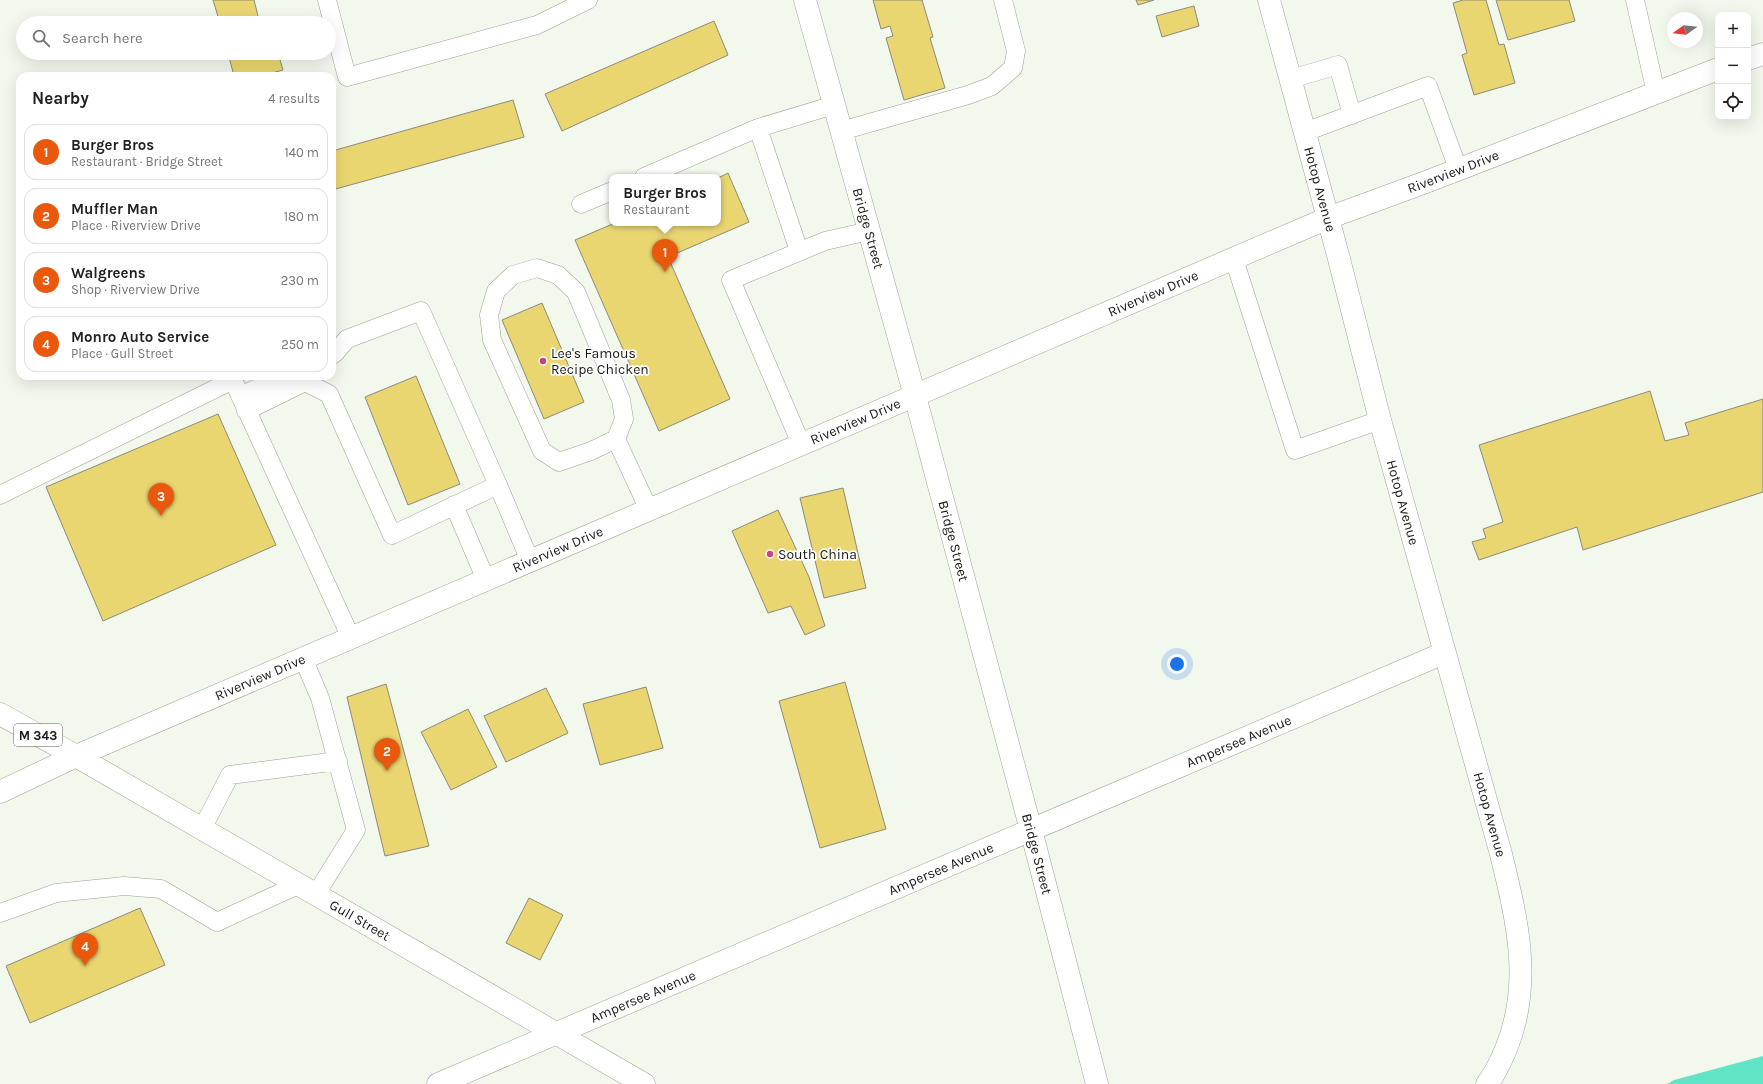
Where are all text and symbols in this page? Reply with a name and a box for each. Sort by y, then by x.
north arrow [1667,12,1703,48]
map controls [1715,12,1751,120]
button: + [1715,12,1751,48]
search box [16,16,336,60]
icon: search [30,27,52,49]
text: Search here [62,29,143,47]
button: − [1715,48,1751,84]
button: locate [1715,84,1751,120]
text: Nearby [32,88,89,108]
text: 4 results [268,91,320,106]
text: Burger Bros [71,136,154,154]
text: 1 [44,145,48,160]
text: 140 m [284,145,319,160]
street label: Hotop Avenue [1301,145,1340,234]
street label: Riverview Drive [1405,146,1501,197]
text: Restaurant · Bridge Street [71,154,223,169]
popup [609,174,721,226]
text: Burger Bros [623,184,707,202]
street label: Bridge Street [849,186,888,271]
text: Muffler Man [71,200,158,218]
text: Restaurant [623,202,689,217]
text: 2 [42,209,50,224]
text: 180 m [284,209,319,224]
text: Place · Riverview Drive [71,218,201,233]
pin: 1 [652,239,678,272]
text: Walgreens [71,264,146,282]
street label: Riverview Drive [1105,266,1201,320]
text: 3 [42,273,50,288]
text: 230 m [281,273,319,288]
text: Shop · Riverview Drive [71,282,200,297]
text: Monro Auto Service [71,328,209,346]
text: 4 [42,337,50,352]
text: 250 m [281,337,319,352]
place label: Lee's Famous Recipe Chicken [551,345,649,378]
text: Place · Gull Street [71,346,173,361]
marker: Lee's Famous Recipe Chicken [538,356,548,366]
street label: Riverview Drive [807,394,903,448]
street label: Hotop Avenue [1383,458,1423,547]
pin: 3 [148,483,174,516]
street label: Bridge Street [935,499,973,583]
street label: Riverview Drive [510,522,605,576]
place label: South China [778,546,857,563]
marker: South China [765,549,775,559]
street label: Riverview Drive [212,650,308,704]
your location [1167,654,1187,674]
street label: Ampersee Avenue [1183,711,1294,771]
road number: M 343 [14,724,62,746]
pin: 2 [374,738,400,771]
street label: Hotop Avenue [1470,770,1510,859]
street label: Bridge Street [1018,812,1056,896]
street label: Ampersee Avenue [886,839,996,899]
street label: Gull Street [327,896,393,944]
pin: 4 [72,933,98,966]
street label: Ampersee Avenue [588,966,698,1026]

